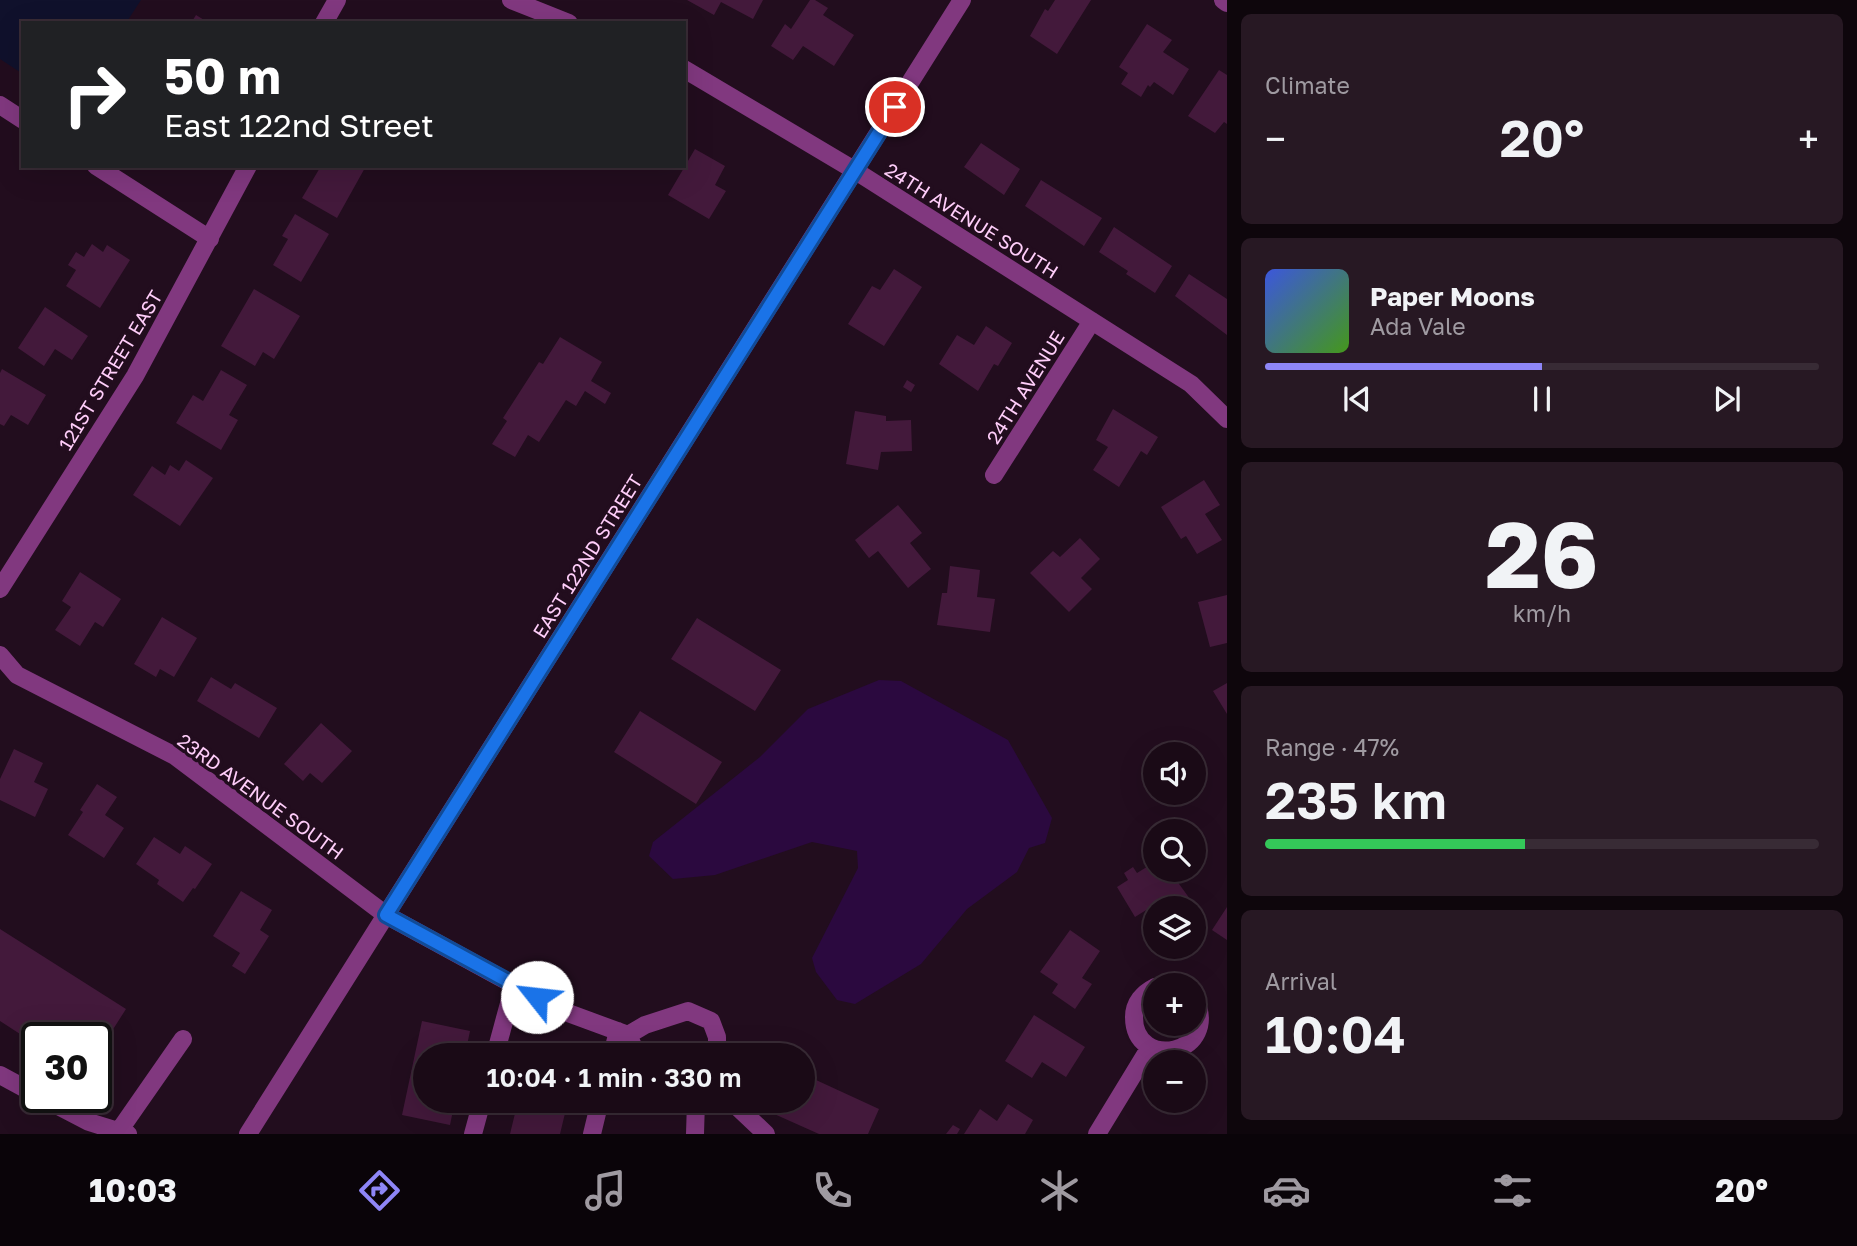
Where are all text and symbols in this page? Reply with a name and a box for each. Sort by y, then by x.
text: 50 m [164,46,281,105]
icon: right [49,49,140,140]
text: Climate [1265,71,1350,99]
pin [865,77,925,137]
icon: arrive [876,88,914,126]
text: East 122nd Street [164,106,434,144]
text: 20° [1500,106,1584,168]
text: − [1265,116,1286,161]
text: + [1798,116,1819,161]
street label: 24TH AVENUE SOUTH [881,157,1063,283]
text: Paper Moons [1370,281,1535,312]
street label: 121ST STREET EAST [53,286,167,454]
text: Ada Vale [1370,312,1466,340]
street label: 24TH AVENUE [981,326,1069,448]
icon: previous [1338,380,1376,418]
icon: pause [1523,380,1561,418]
icon: next [1708,380,1746,418]
street label: EAST 122ND STREET [527,470,647,642]
text: 26 [1485,499,1599,608]
text: km/h [1513,599,1571,627]
street label: 23RD AVENUE SOUTH [174,728,348,864]
text: Range · 47% [1265,733,1399,761]
map controls [1143,742,1206,1113]
button: sound [1143,742,1206,805]
text: 235 km [1265,768,1447,830]
button: search [1143,819,1206,882]
button: layers [1143,896,1206,959]
position arrow [500,960,574,1034]
text: Arrival [1265,967,1337,995]
button: + [1143,973,1206,1036]
text: 10:04 [1265,1002,1406,1064]
speed limit sign: 30 [21,1022,112,1113]
button: − [1143,1050,1206,1113]
text: 10:04 · 1 min · 330 m [486,1062,742,1093]
icon: directions [355,1166,404,1215]
icon: music [581,1166,630,1215]
icon: phone [808,1166,857,1215]
icon: climate [1035,1166,1084,1215]
icon: car [1262,1166,1311,1215]
icon: filters [1488,1166,1537,1215]
text: 10:03 [89,1171,177,1209]
text: 20° [1715,1171,1768,1209]

